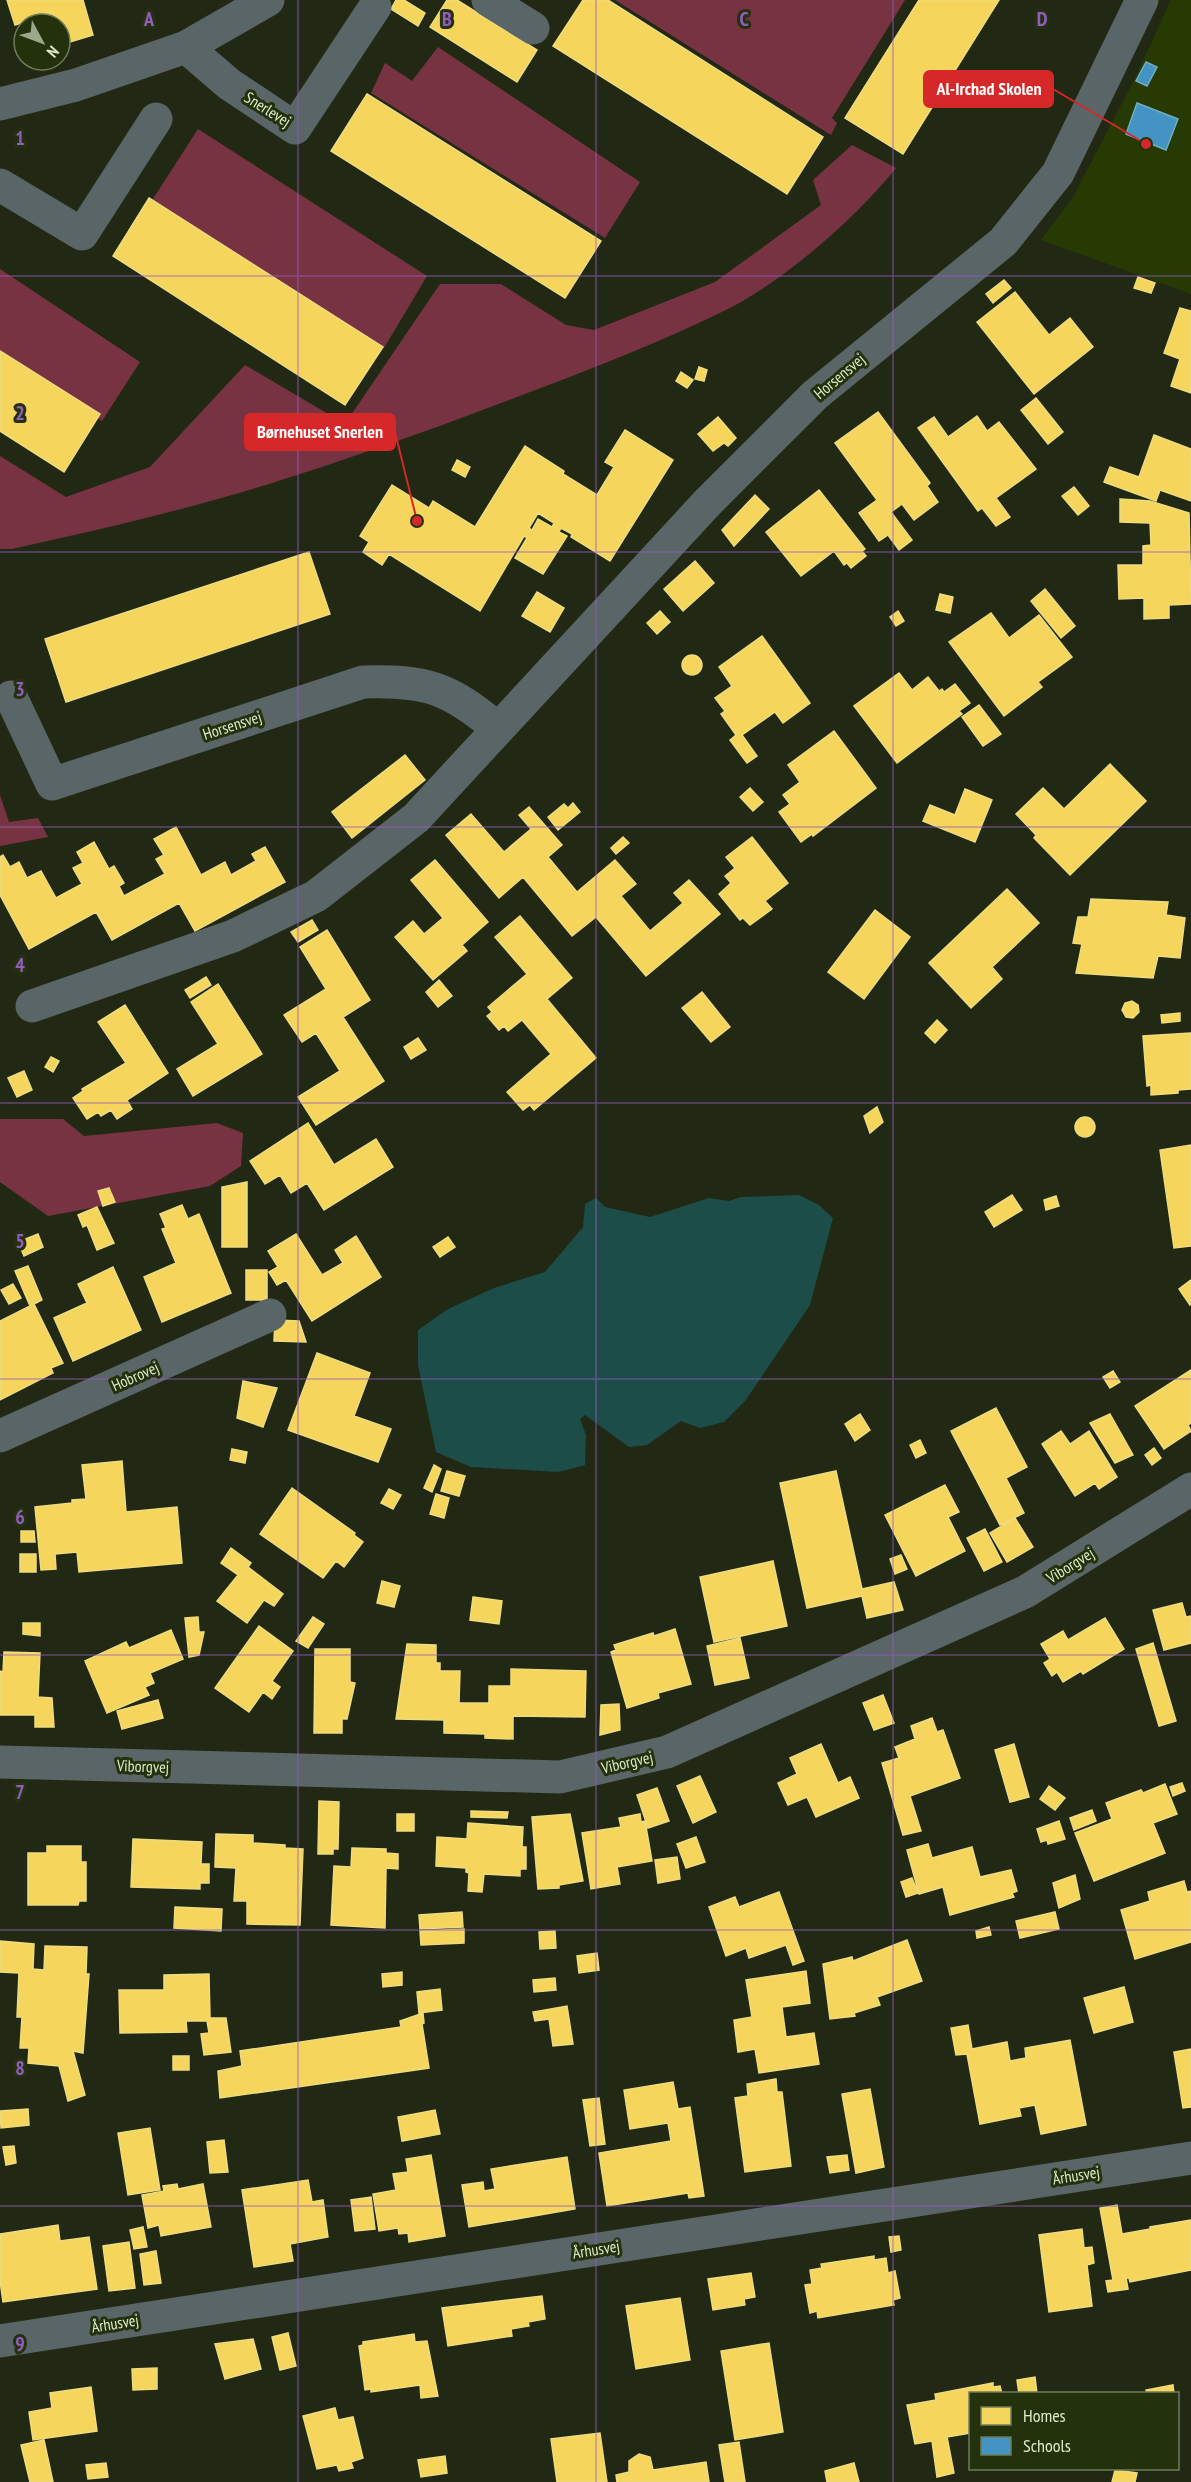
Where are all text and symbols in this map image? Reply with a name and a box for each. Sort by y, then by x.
text: A [143,6,155,32]
text: B [442,6,452,32]
text: C [739,6,749,32]
text: D [1037,6,1048,32]
north arrow [12,12,72,72]
text: N [43,42,64,62]
callout: Al-Irchad Skolen [924,71,1053,107]
text: Al-Irchad Skolen [935,77,1042,100]
street label: Snerlevej [241,87,295,131]
text: 1 [15,125,25,151]
street label: Horsensvej [809,349,869,403]
text: 2 [15,400,25,426]
callout: Børnehuset Snerlen [245,414,395,450]
text: Børnehuset Snerlen [257,420,383,443]
text: 3 [15,676,25,702]
street label: Horsensvej [200,706,264,744]
text: 4 [15,952,25,978]
text: 5 [15,1228,25,1254]
street label: Hobrovej [108,1357,162,1395]
text: 6 [15,1504,25,1530]
street label: Viborgvej [1042,1543,1097,1588]
street label: Viborgvej [598,1746,655,1778]
street label: Viborgvej [116,1755,169,1777]
text: 7 [15,1779,25,1805]
text: 8 [15,2055,25,2081]
street label: Århusvej [1051,2161,1101,2189]
street label: Århusvej [571,2235,621,2263]
street label: Århusvej [90,2309,140,2337]
text: 9 [15,2331,25,2357]
legend [969,2392,1179,2470]
text: Homes [1023,2404,1066,2427]
text: Schools [1023,2434,1071,2457]

